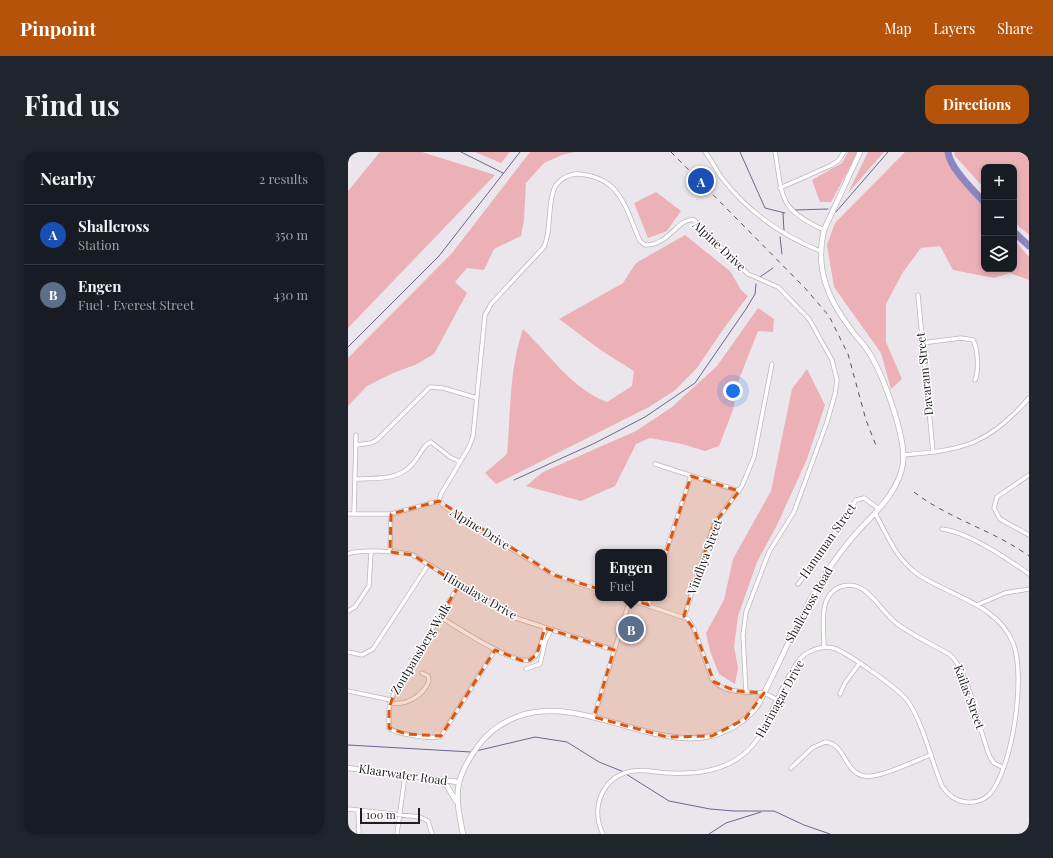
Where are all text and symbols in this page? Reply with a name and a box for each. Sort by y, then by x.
text: Pinpoint [20,15,96,41]
text: Map [884,19,912,38]
text: Layers [934,19,975,38]
text: Share [997,19,1033,38]
button: Directions [925,85,1029,124]
text: Find us [24,86,120,123]
map controls [981,164,1017,272]
button: + [981,164,1017,200]
pin: A [688,166,714,196]
text: Nearby [40,167,95,189]
text: 2 results [259,170,308,187]
button: − [981,200,1017,236]
text: Shallcross [78,216,149,236]
street label: Alpine Drive [689,216,750,274]
text: A [49,226,57,243]
text: 350 m [274,226,308,243]
text: Station [78,236,119,253]
button: layers [981,236,1017,272]
text: Engen [78,276,121,296]
text: B [49,286,57,303]
text: 430 m [273,286,308,303]
text: Fuel · Everest Street [78,296,194,313]
street label: Davaram Street [912,331,936,416]
your location [723,381,743,401]
street label: Hanuman Street [795,499,859,581]
street label: Alpine Drive [447,503,513,553]
street label: Vindhya Street [683,516,725,597]
popup [595,549,667,601]
text: Engen [609,557,653,577]
street label: Shallcross Road [781,564,836,645]
street label: Himalaya Drive [441,568,520,623]
text: Fuel [609,577,635,594]
street label: Zoutpansberg Walk [387,600,454,697]
pin: B [618,614,644,644]
street label: Harinagar Drive [751,657,807,740]
street label: Kailas Street [951,662,989,732]
street label: Klaarwater Road [358,760,449,788]
scale bar [360,806,420,825]
text: 100 m [366,807,396,822]

